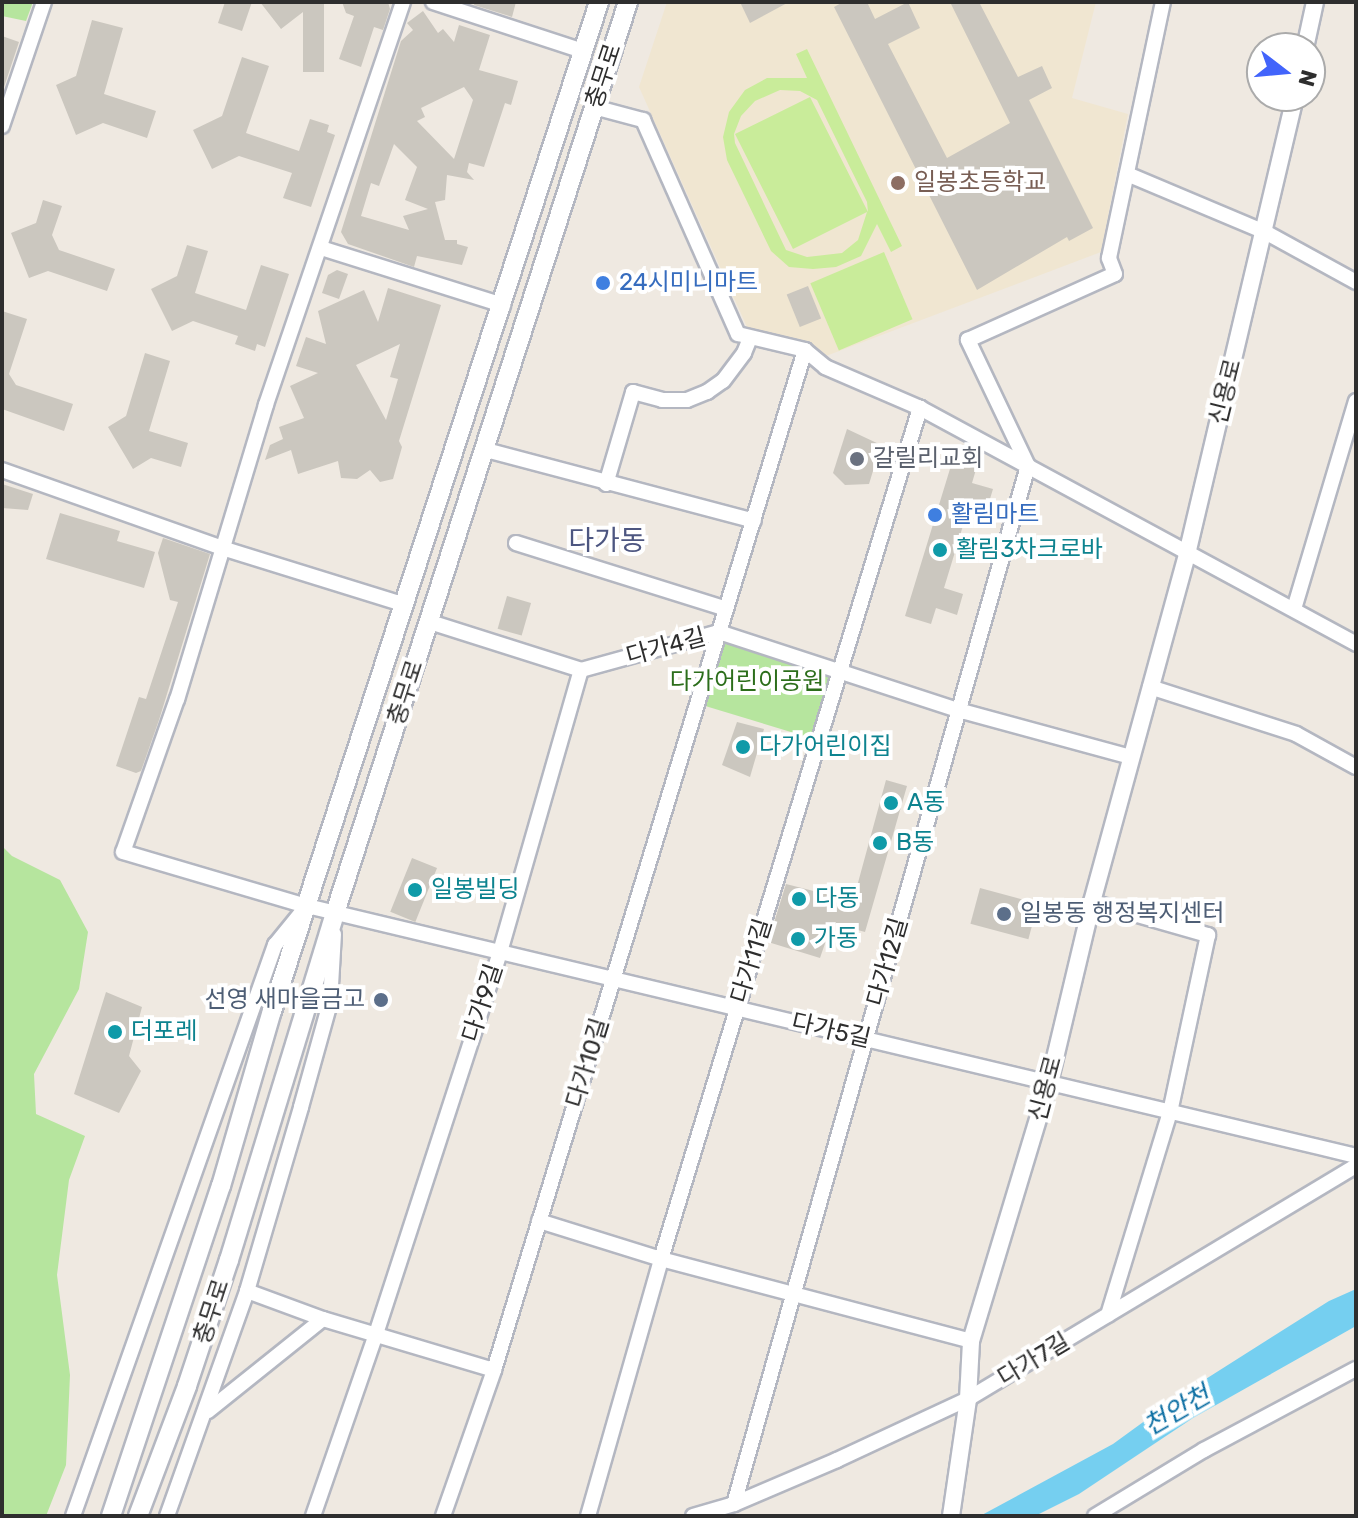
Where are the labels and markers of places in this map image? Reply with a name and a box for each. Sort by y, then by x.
place label: 일봉초등학교 [914,169,1046,197]
marker: 일봉초등학교 [889,174,907,192]
place label: 24시미니마트 [619,269,758,297]
marker: 24시미니마트 [594,274,612,292]
place label: 갈릴리교회 [873,445,983,473]
marker: 갈릴리교회 [848,450,866,468]
place label: 활림마트 [951,501,1039,529]
marker: 활림마트 [926,506,944,524]
place label: 활림3차크로바 [956,536,1103,564]
marker: 활림3차크로바 [931,541,949,559]
place label: 다가어린이집 [759,733,891,761]
marker: 다가어린이집 [734,738,752,756]
place label: A동 [907,789,945,817]
marker: A동 [882,794,900,812]
place label: B동 [896,829,934,857]
marker: B동 [871,834,889,852]
place label: 일봉빌딩 [431,876,519,904]
marker: 일봉빌딩 [406,881,424,899]
place label: 다동 [815,885,859,913]
marker: 다동 [790,890,808,908]
place label: 일봉동 행정복지센터 [1020,900,1225,928]
marker: 일봉동 행정복지센터 [995,905,1013,923]
place label: 가동 [814,925,858,953]
marker: 가동 [789,930,807,948]
place label: 선영 새마을금고 [205,986,365,1014]
marker: 선영 새마을금고 [372,991,390,1009]
place label: 더포레 [131,1018,197,1046]
marker: 더포레 [106,1023,124,1041]

